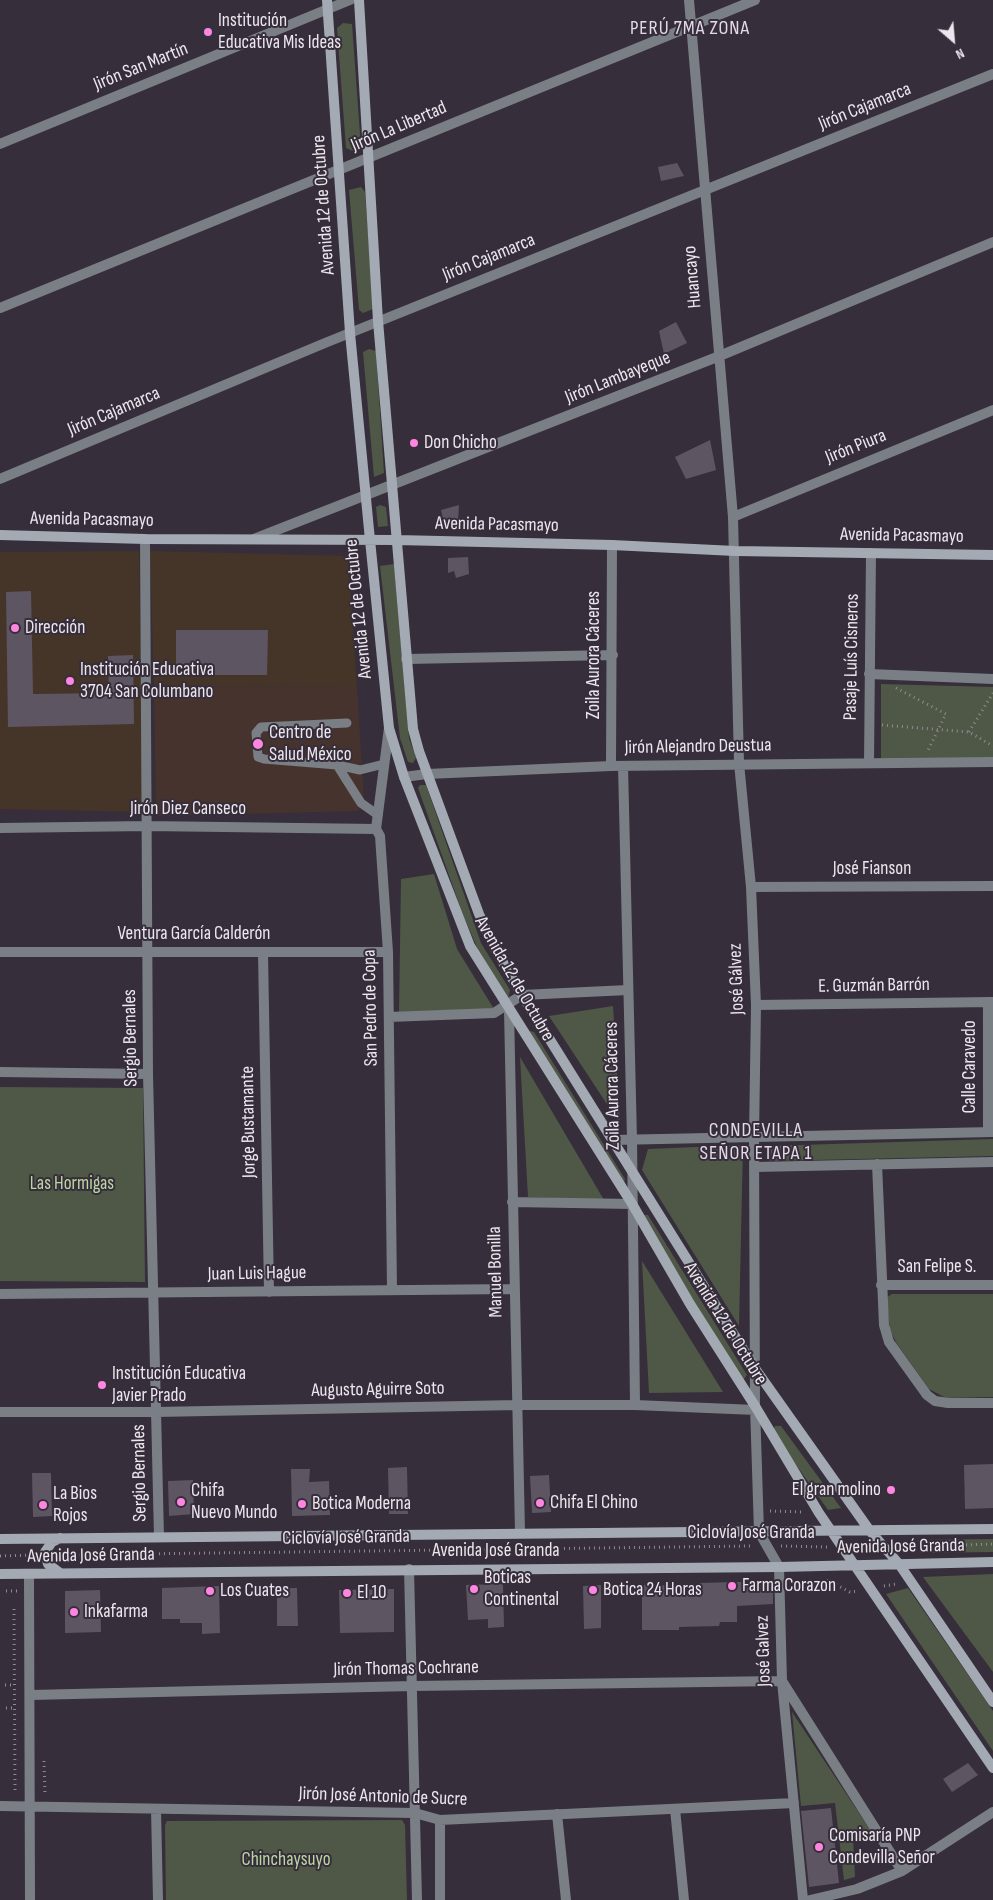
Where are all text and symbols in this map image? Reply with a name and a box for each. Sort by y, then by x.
place label: Institución Educativa Mis Ideas [218,10,341,54]
north arrow [928,15,978,65]
district label: PERÚ 7MA ZONA [628,17,752,41]
marker: Institución Educativa Mis Ideas [202,26,214,38]
street label: Jirón San Martín [90,38,192,96]
text: N [953,45,967,63]
street label: Jirón Cajamarca [815,78,915,136]
street label: Jirón La Libertad [348,97,450,157]
street label: Avenida 12 de Octubre [308,134,340,276]
street label: Jirón Cajamarca [439,229,539,287]
street label: Huancayo [679,245,707,309]
street label: Jirón Lambayeque [562,347,674,409]
street label: Jirón Cajamarca [65,382,163,442]
street label: Jirón Piura [822,425,890,469]
place label: Don Chicho [424,432,497,454]
marker: Don Chicho [408,437,420,449]
street label: Avenida Pacasmayo [30,508,154,532]
street label: Avenida Pacasmayo [435,513,559,537]
street label: Avenida Pacasmayo [840,524,964,548]
street label: Avenida 12 de Octubre [340,538,378,680]
street label: Zoila Aurora Cáceres [583,591,605,719]
street label: Pasaje Luís Cisneros [839,593,865,721]
place label: Dirección [25,617,85,639]
marker: Dirección [9,622,21,634]
place label: Institución Educativa 3704 San Columbano [80,659,214,703]
marker: Institución Educativa 3704 San Columbano [64,675,76,687]
place label: Centro de Salud México [269,722,352,766]
street label: Jirón Alejandro Deustua [624,734,772,760]
marker: Centro de Salud México [251,737,265,751]
street label: Jirón Diez Canseco [130,798,246,820]
street label: José Fianson [833,858,911,880]
street label: Avenida 12 de Octubre [469,913,559,1045]
street label: Ventura García Calderón [118,923,270,945]
street label: José Gálvez [724,943,750,1015]
street label: San Pedro de Copa [359,949,383,1067]
street label: E. Guzmán Barrón [818,974,930,998]
street label: Sergio Bernales [119,989,143,1087]
street label: Calle Caravedo [959,1020,981,1114]
street label: Zoila Aurora Cáceres [600,1022,626,1150]
street label: Jorge Bustamante [237,1066,261,1178]
district label: CONDEVILLA SEÑOR ETAPA 1 [698,1119,814,1166]
park label: Las Hormigas [30,1173,114,1195]
street label: Manuel Bonilla [484,1226,508,1318]
street label: San Felipe S. [898,1256,976,1278]
street label: Avenida 12 de Octubre [678,1259,772,1389]
street label: Juan Luis Hague [207,1262,307,1286]
place label: Institución Educativa Javier Prado [112,1363,246,1407]
street label: Augusto Aguirre Soto [311,1377,445,1403]
marker: Institución Educativa Javier Prado [96,1379,108,1391]
street label: Sergio Bernales [128,1424,152,1522]
place label: El gran molino [792,1479,881,1501]
place label: Chifa Nuevo Mundo [191,1480,277,1524]
place label: La Bios Rojos [53,1483,97,1527]
marker: El gran molino [885,1484,897,1496]
place label: Chifa El Chino [550,1492,638,1514]
place label: Botica Moderna [312,1493,411,1515]
marker: Chifa Nuevo Mundo [175,1496,187,1508]
marker: Chifa El Chino [534,1497,546,1509]
marker: Botica Moderna [296,1498,308,1510]
marker: La Bios Rojos [37,1499,49,1511]
street label: Ciclovía José Granda [687,1522,815,1544]
street label: Ciclovía José Granda [282,1525,410,1551]
street label: Avenida José Granda [837,1534,965,1560]
street label: Avenida José Granda [432,1540,560,1562]
street label: Avenida José Granda [27,1543,155,1569]
place label: Boticas Continental [484,1567,559,1611]
place label: Farma Corazon [742,1575,836,1597]
place label: Botica 24 Horas [603,1579,702,1601]
place label: Los Cuates [220,1580,289,1602]
marker: Farma Corazon [726,1580,738,1592]
place label: El 10 [357,1582,387,1604]
marker: Boticas Continental [468,1583,480,1595]
marker: Botica 24 Horas [587,1584,599,1596]
marker: Los Cuates [204,1585,216,1597]
marker: El 10 [341,1587,353,1599]
place label: Inkafarma [84,1601,148,1623]
marker: Inkafarma [68,1606,80,1618]
street label: José Galvez [751,1615,777,1687]
street label: Jirón Thomas Cochrane [333,1656,479,1682]
street label: Jirón José Antonio de Sucre [298,1783,468,1811]
place label: Comisaría PNP Condevilla Señor [829,1825,935,1869]
marker: Comisaría PNP Condevilla Señor [813,1841,825,1853]
park label: Chinchaysuyo [241,1849,331,1871]

